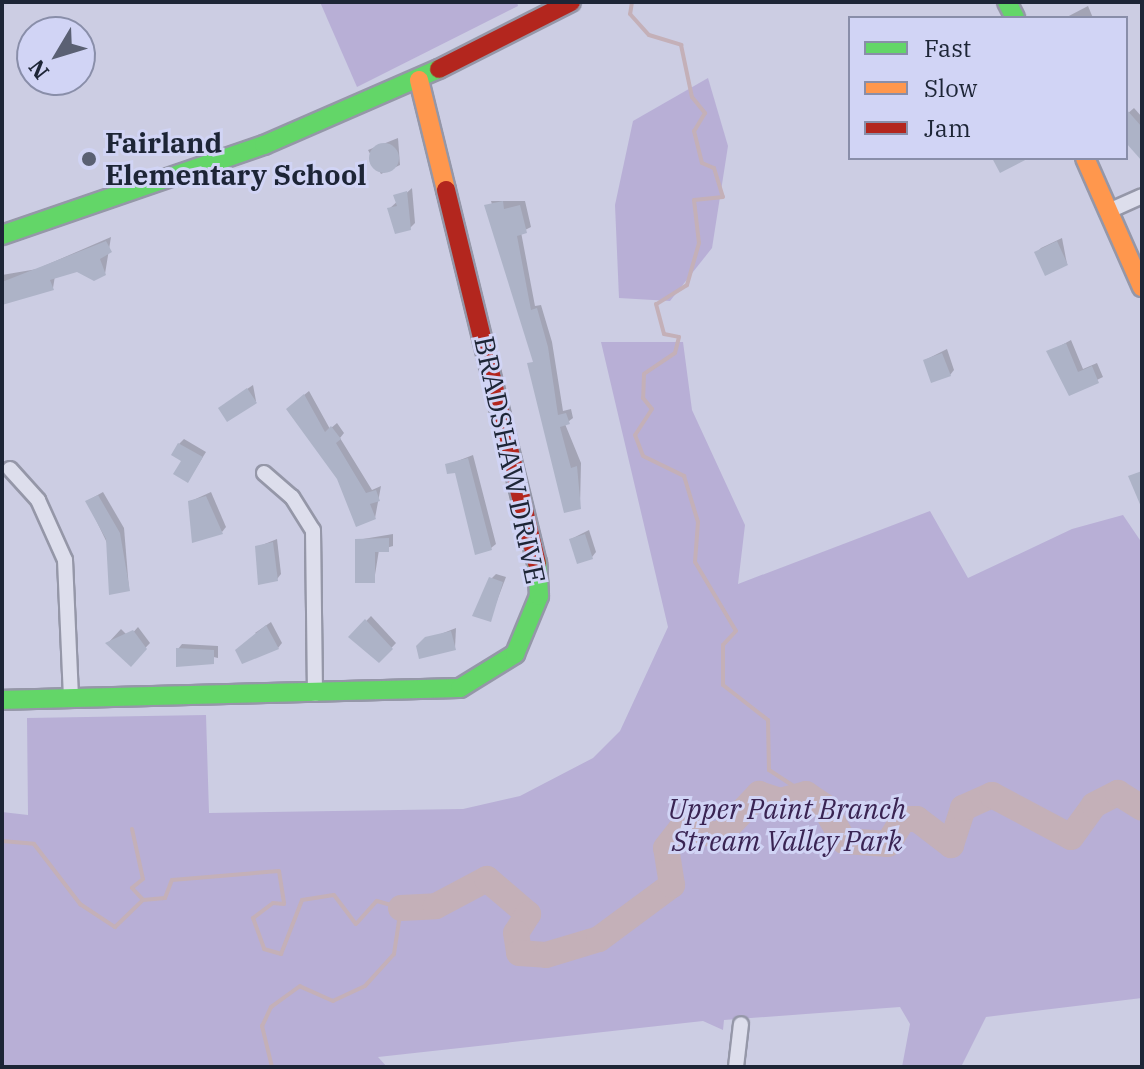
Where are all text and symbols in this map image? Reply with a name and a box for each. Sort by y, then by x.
north arrow [16,16,96,96]
legend [848,16,1128,160]
text: Fast [924,32,971,64]
text: N [21,54,55,86]
text: Slow [924,72,977,104]
text: Jam [924,112,971,144]
place label: Fairland Elementary School [105,126,366,192]
marker: Fairland Elementary School [80,150,98,168]
street label: BRADSHAW DRIVE [467,333,553,587]
park label: Upper Paint Branch Stream Valley Park [668,792,906,858]

